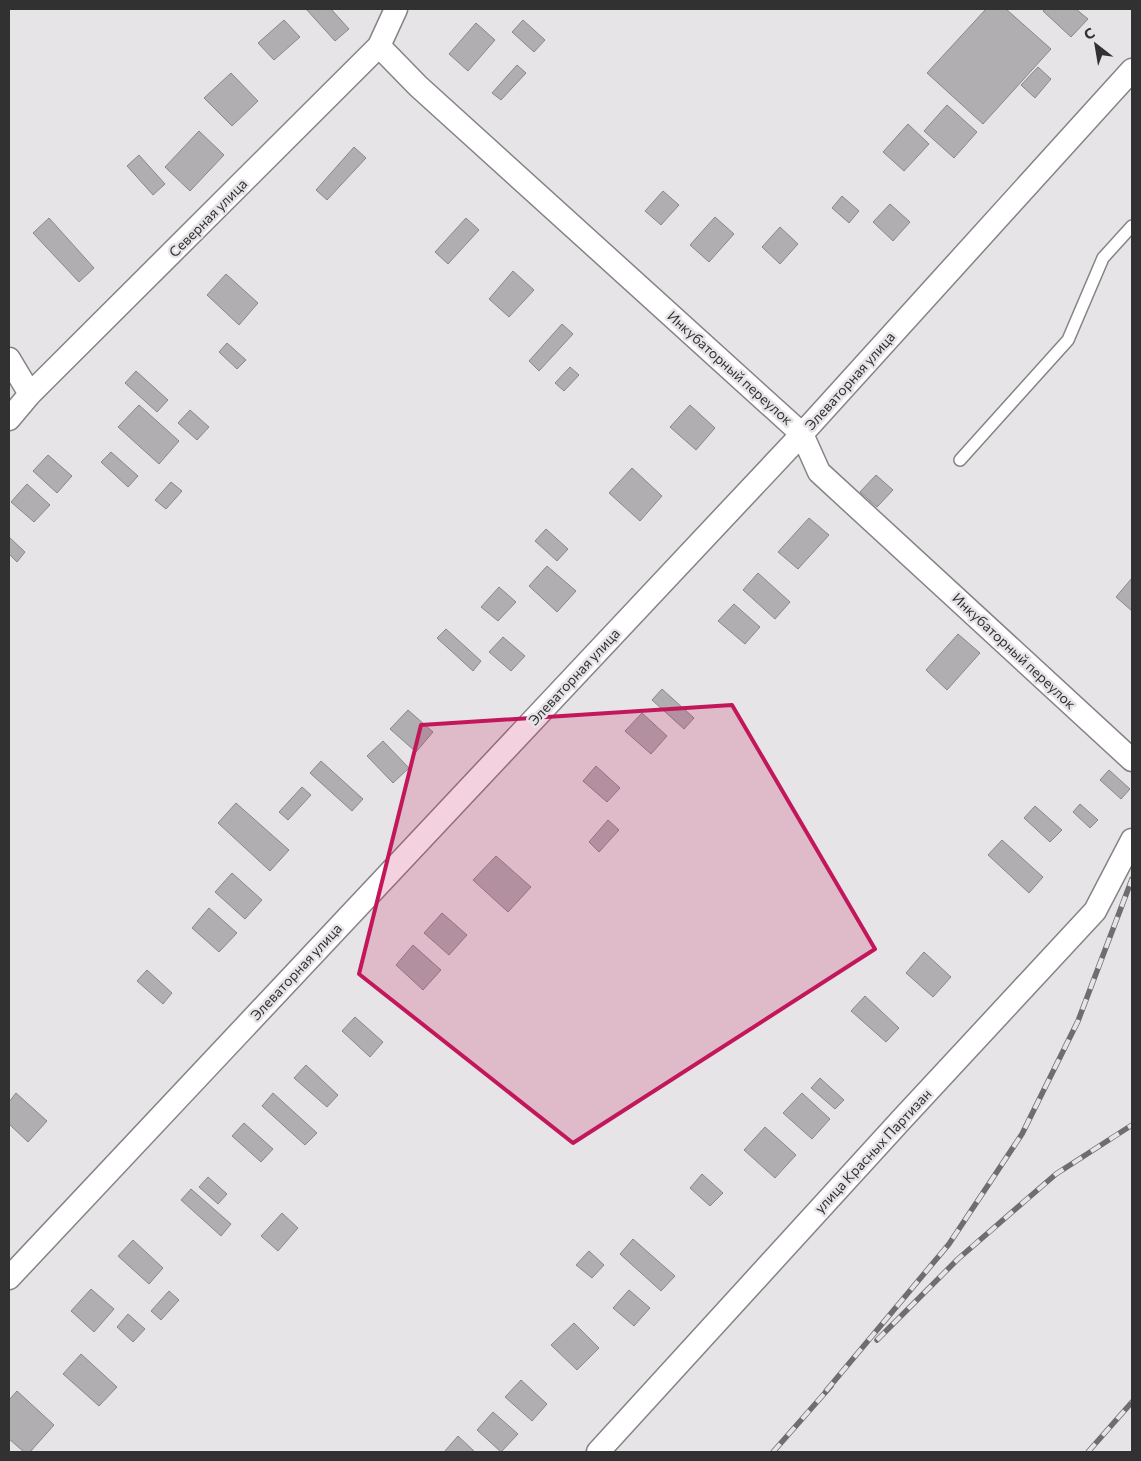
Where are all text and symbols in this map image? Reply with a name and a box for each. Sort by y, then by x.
north arrow [1071,20,1121,70]
text: С [1081,24,1098,43]
street label: Северная улица [165,175,250,260]
street label: Инкубаторный переулок [664,307,797,429]
street label: Элеваторная улица [801,328,898,433]
street label: Инкубаторный переулок [949,589,1080,713]
street label: Элеваторная улица [524,625,623,729]
street label: Элеваторная улица [246,920,345,1024]
street label: улица Красных Партизан [811,1085,935,1216]

